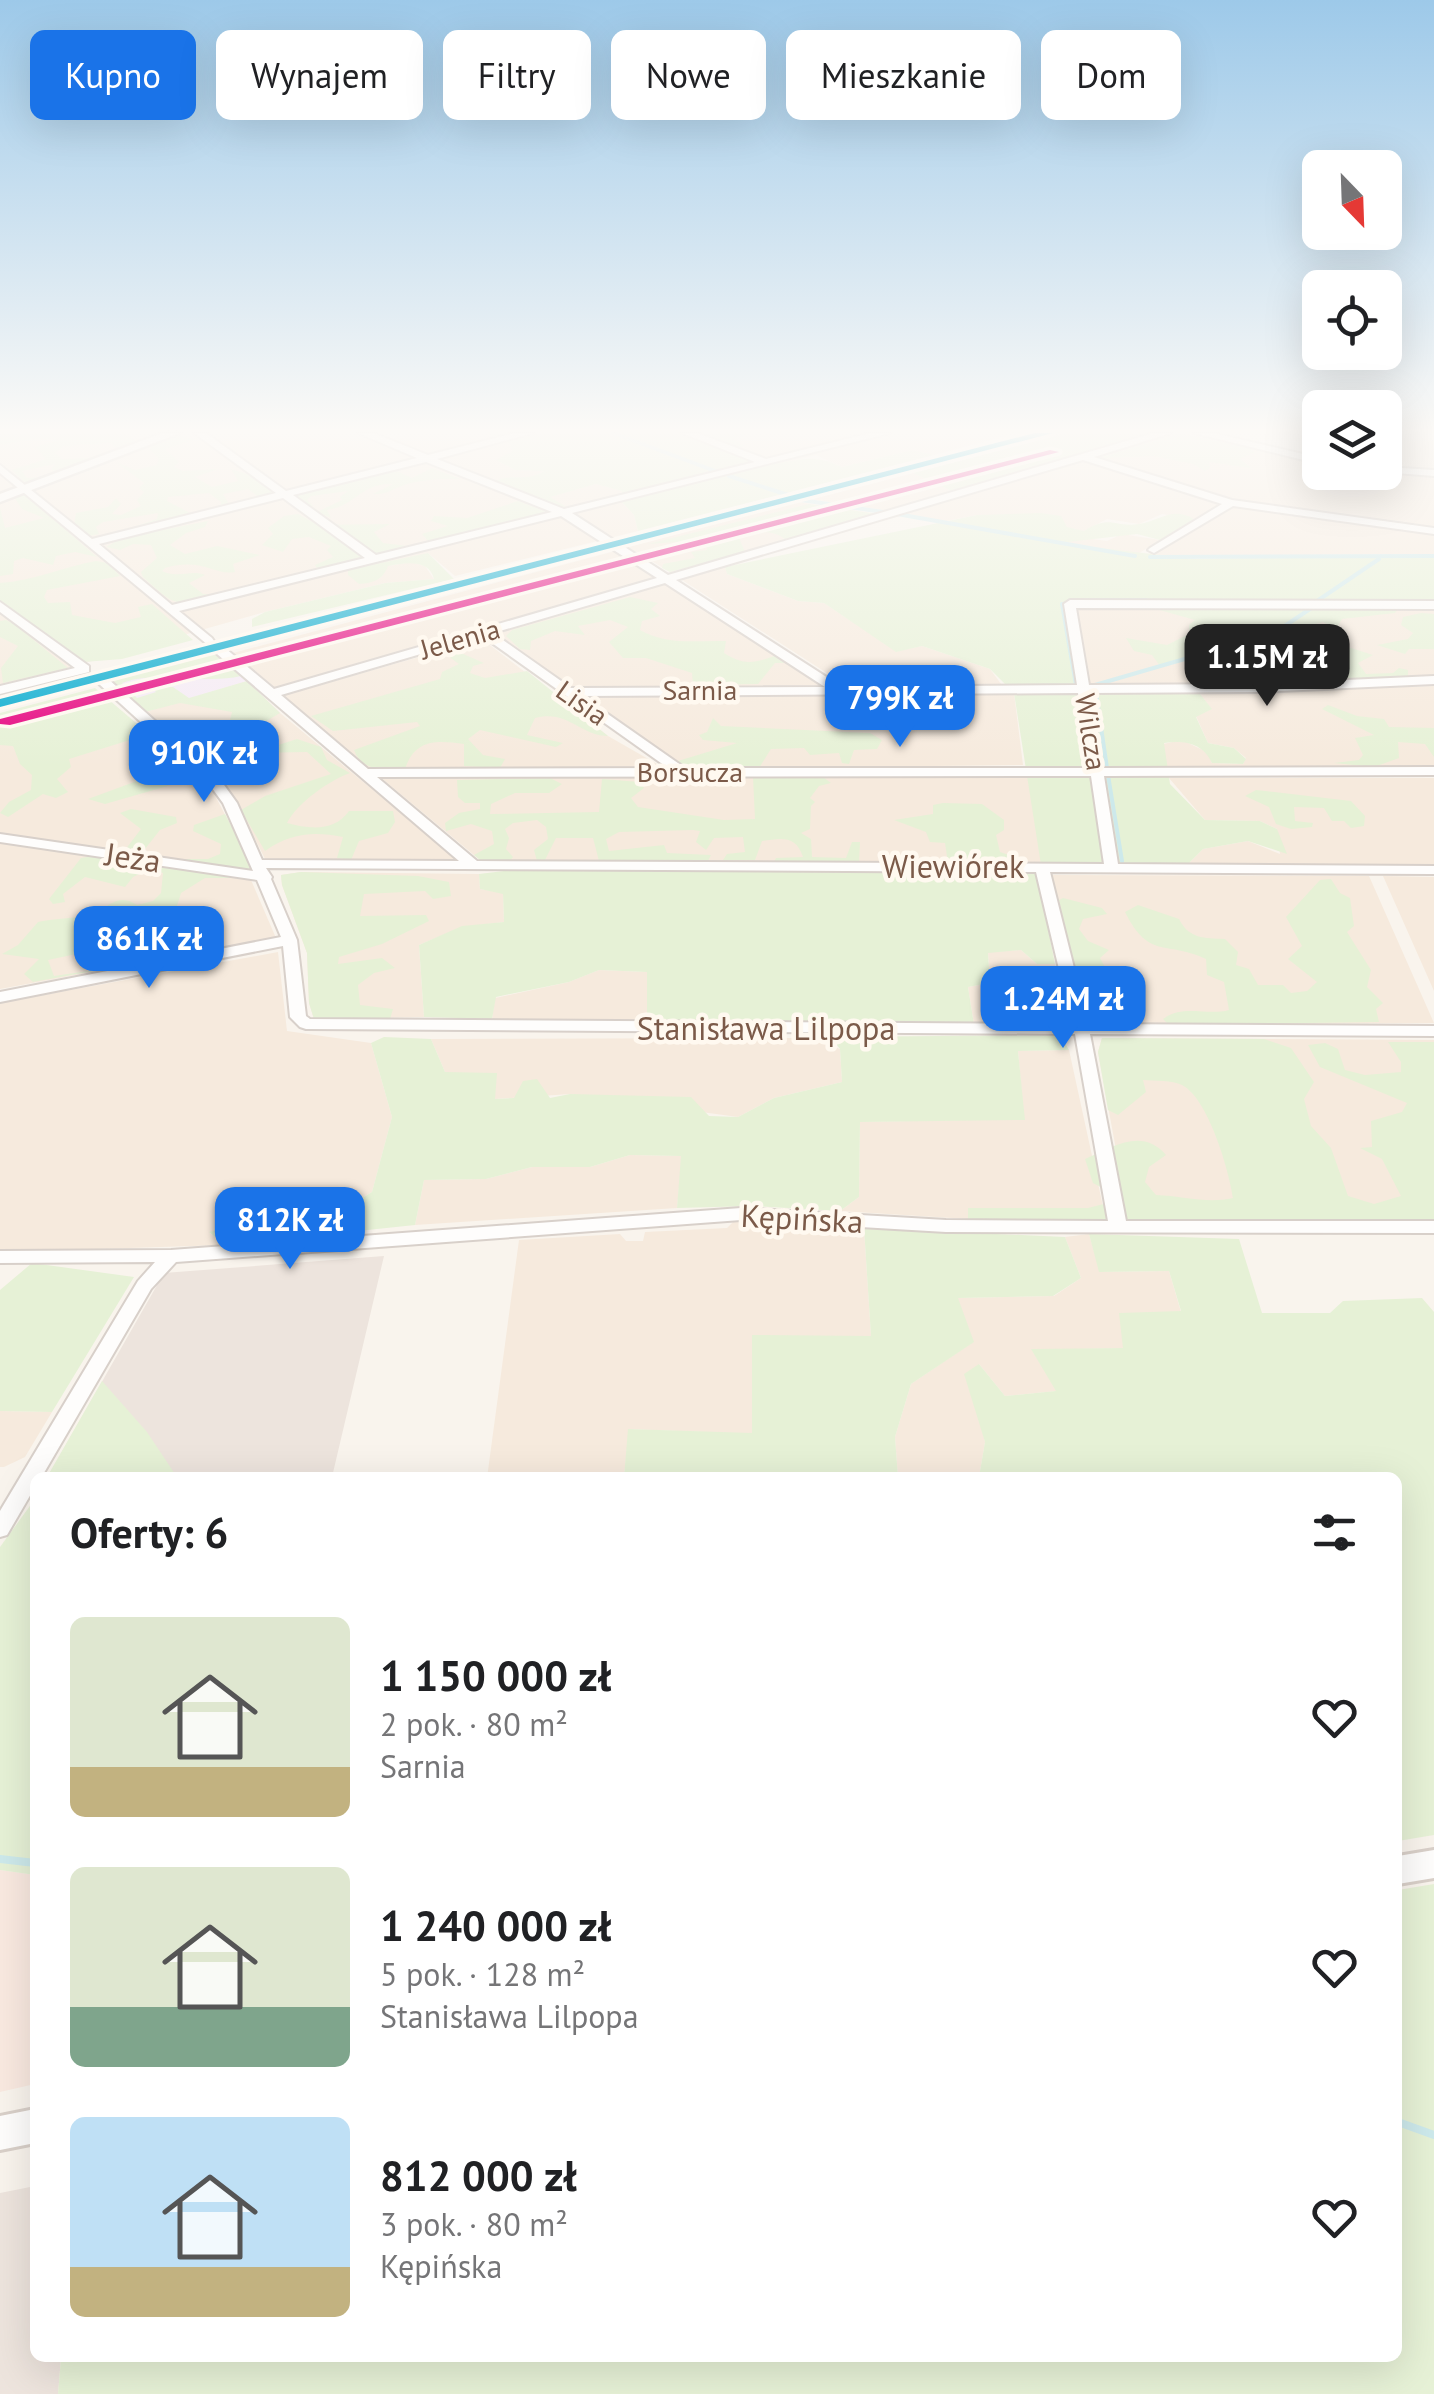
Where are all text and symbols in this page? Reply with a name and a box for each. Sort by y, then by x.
chip: Kupno [30,30,196,120]
chip: Wynajem [216,30,423,120]
chip: Filtry [443,30,591,120]
chip: Nowe [611,30,766,120]
chip: Mieszkanie [786,30,1021,120]
chip: Dom [1041,30,1181,120]
north arrow [1302,150,1402,250]
map controls [1302,150,1402,490]
button: locate [1302,270,1402,370]
button: layers [1302,390,1402,490]
street label: Jelenia [415,610,504,668]
pin: 1.15M zł [1164,624,1370,709]
text: 1.15M zł [1207,635,1327,677]
pin: 799K zł [808,665,992,750]
street label: Sarnia [663,671,737,708]
street label: Lisia [549,672,615,734]
text: 799K zł [847,676,953,718]
street label: Wilcza [1067,691,1116,773]
pin: 910K zł [112,720,296,805]
text: 910K zł [151,731,257,773]
street label: Borsucza [637,753,743,790]
street label: Jeża [101,832,163,882]
street label: Wiewiórek [882,845,1025,887]
pin: 861K zł [57,906,241,991]
text: 861K zł [96,917,202,959]
pin: 1.24M zł [960,966,1166,1051]
text: 1.24M zł [1003,977,1123,1019]
street label: Stanisława Lilpopa [637,1007,895,1049]
pin: 812K zł [198,1187,382,1272]
street label: Kępińska [740,1194,864,1242]
text: 812K zł [237,1198,343,1240]
text: Oferty: 6 [70,1505,228,1560]
icon: filters [1307,1505,1362,1560]
text: 1 150 000 zł [380,1648,611,1703]
icon: home [150,1657,270,1777]
icon: heart [1307,1690,1362,1745]
text: 2 pok. · 80 m² [380,1703,568,1745]
text: Sarnia [380,1745,466,1787]
text: 1 240 000 zł [380,1898,611,1953]
icon: home [150,1907,270,2027]
icon: heart [1307,1940,1362,1995]
text: 5 pok. · 128 m² [380,1953,585,1995]
text: Stanisława Lilpopa [380,1995,639,2037]
text: 812 000 zł [380,2148,577,2203]
icon: home [150,2157,270,2277]
icon: heart [1307,2190,1362,2245]
text: 3 pok. · 80 m² [380,2203,568,2245]
text: Kępińska [380,2245,502,2287]

